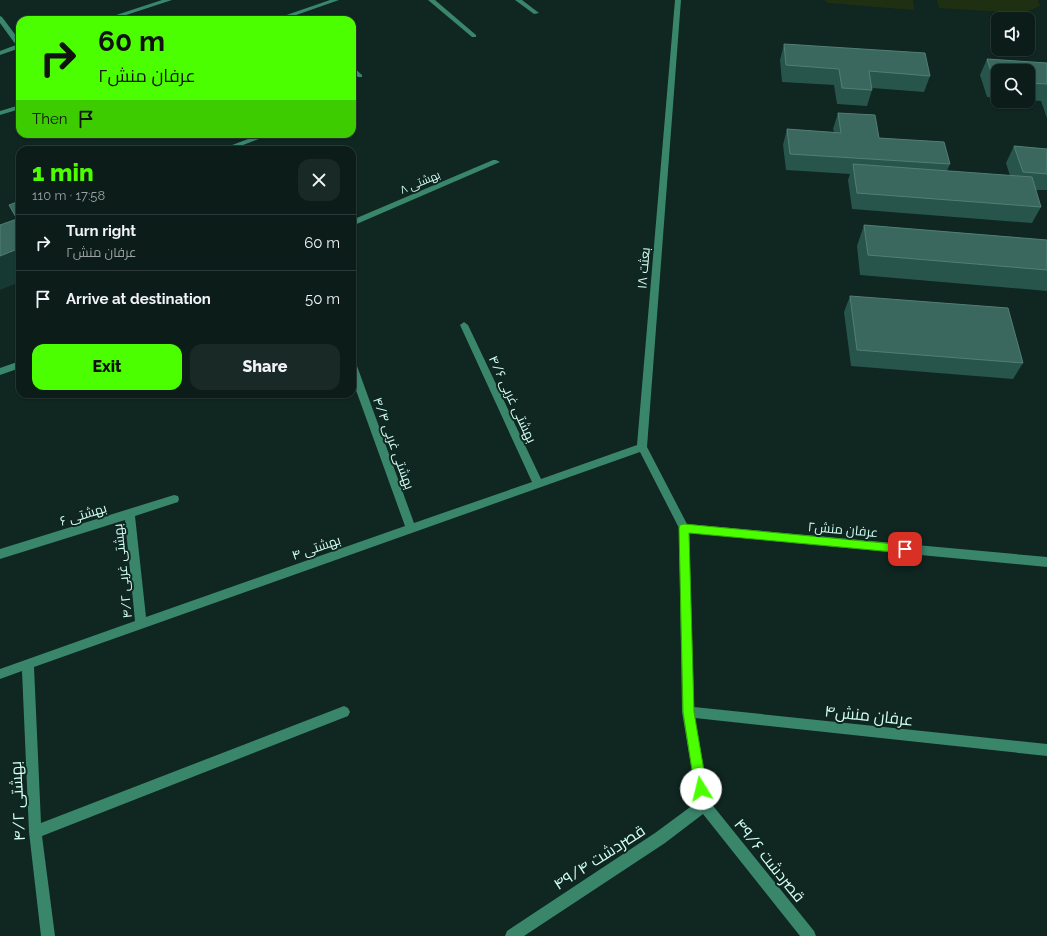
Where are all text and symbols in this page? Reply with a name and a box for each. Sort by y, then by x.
map controls [991,12,1035,108]
button: sound [991,12,1035,56]
text: 60 m [98,25,165,58]
icon: right [32,32,84,84]
button: search [991,64,1035,108]
text: عرفان منش۲ [98,65,196,86]
icon: arrive [75,108,97,130]
text: Then [32,110,67,128]
text: 1 min [32,158,94,187]
button: close [298,159,340,201]
street label: ۸ بهشتی [398,168,442,197]
text: 110 m · 17:58 [32,188,105,203]
text: Turn right [66,222,136,240]
icon: right [32,232,54,254]
text: 60 m [304,234,340,252]
text: عرفان منش۲ [66,245,137,260]
street label: بعثت ۱۸ [634,247,653,289]
icon: arrive [32,288,54,310]
text: Arrive at destination [66,290,211,308]
text: 50 m [305,290,340,308]
button: Exit [32,344,182,390]
button: Share [190,344,340,390]
street label: ۴/۶ بهشتی غربی [486,353,539,445]
street label: ۴/۴ بهشتی غربی [370,395,417,491]
street label: ۶ بهشتی [58,500,108,529]
street label: عرفان منش۲ [807,519,879,540]
street label: ۴/۲ بهشتی غربی [110,523,135,619]
street label: ۴ بهشتی [290,532,342,563]
pin [888,532,922,566]
icon: arrive [894,538,916,560]
street label: عرفان منش۴ [824,701,914,731]
street label: ۴/۲ بهشتی [6,760,30,842]
position arrow [680,768,722,810]
street label: قصردشت ۴۹/۶ [730,815,809,906]
street label: قصردشت ۴۹/۴ [550,821,648,894]

